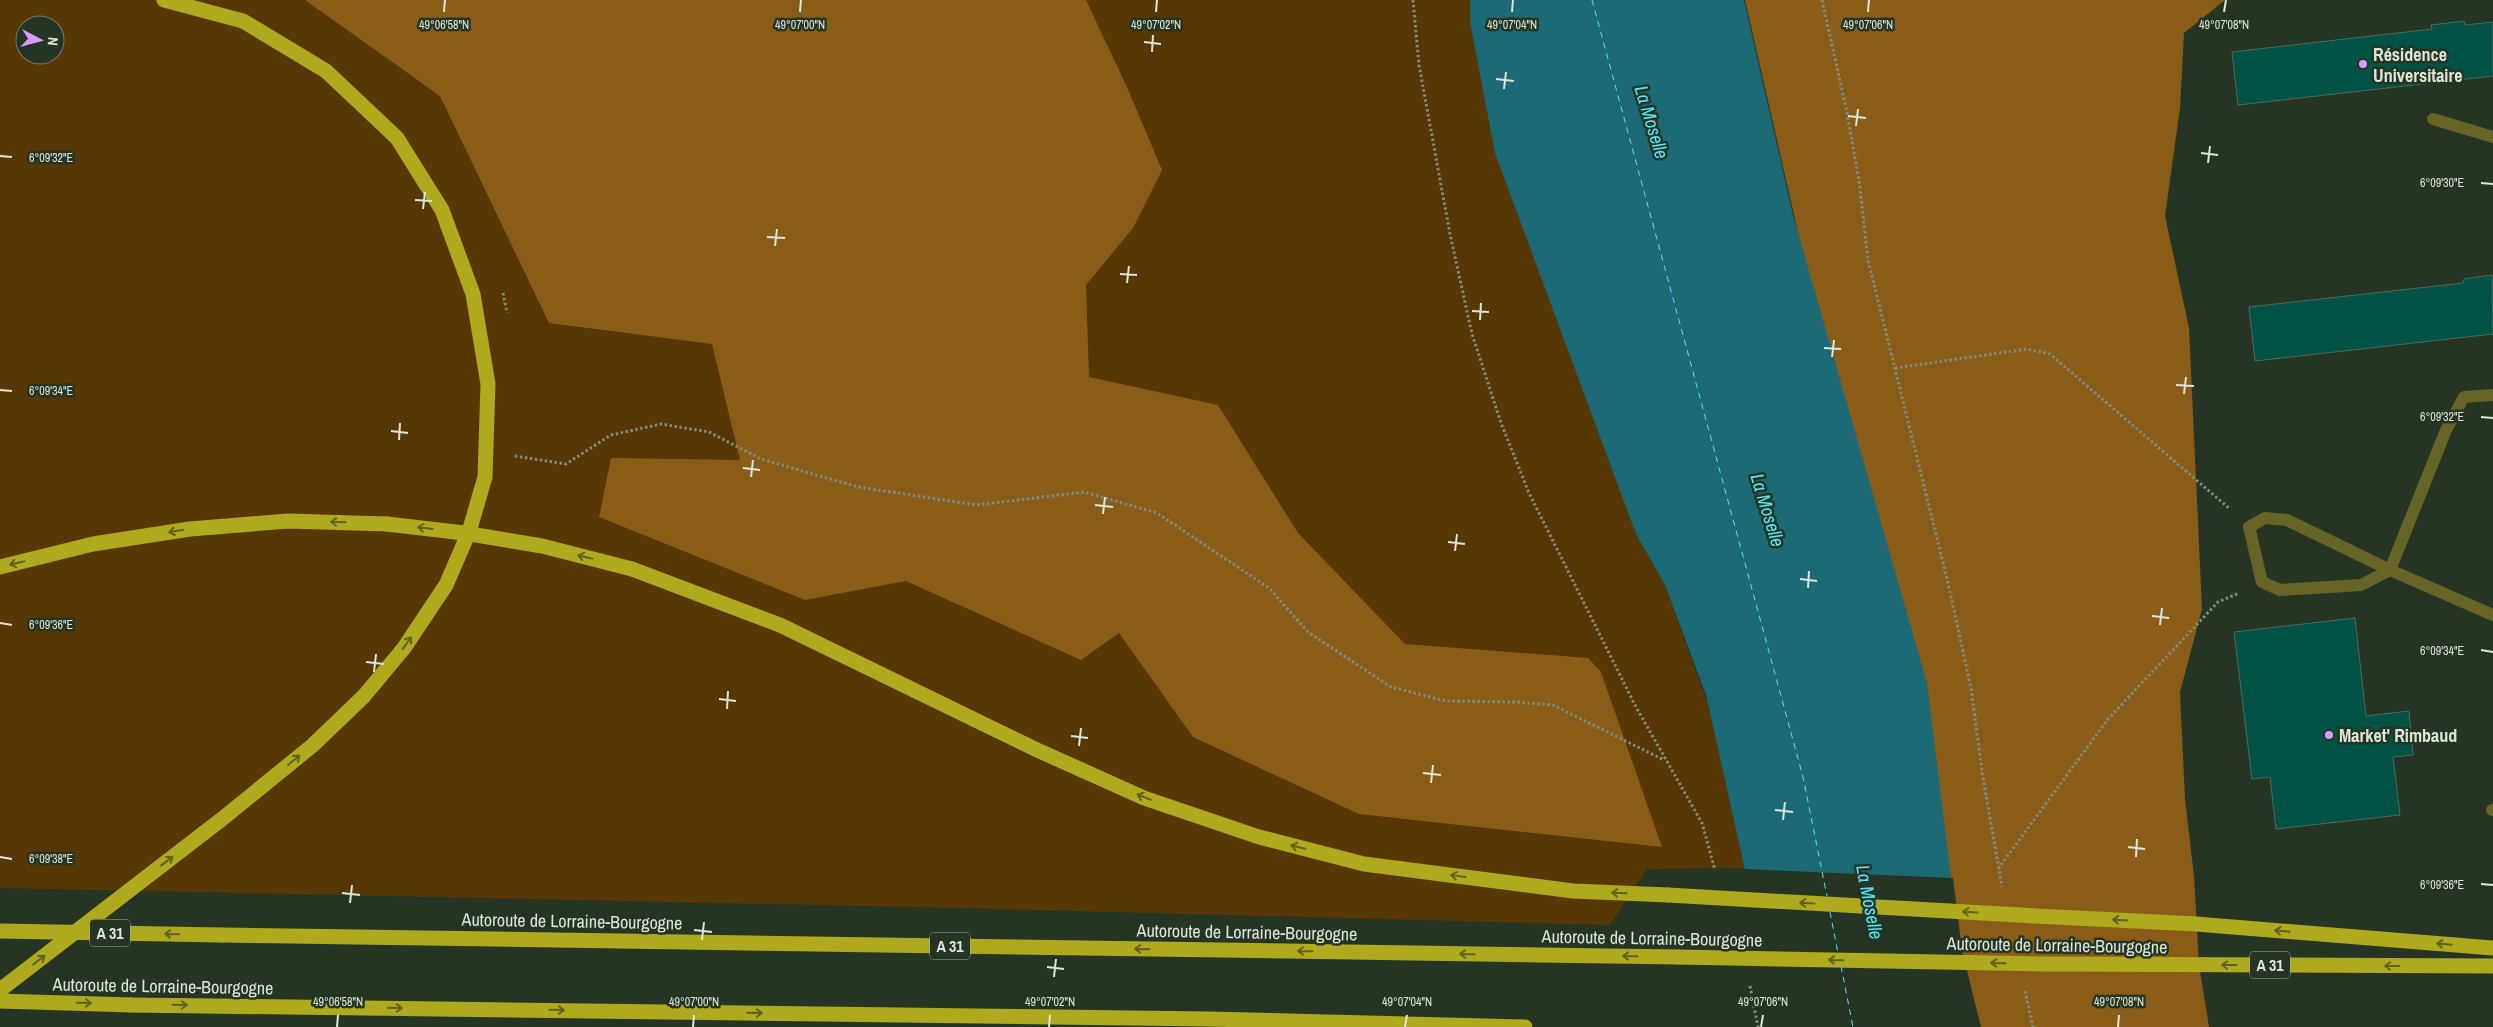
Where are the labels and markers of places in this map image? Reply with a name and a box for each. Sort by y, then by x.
place label: Résidence Universitaire [2373,42,2462,88]
marker: Résidence Universitaire [2357,58,2369,70]
place label: Market' Rimbaud [2339,723,2457,748]
marker: Market' Rimbaud [2323,729,2335,741]

